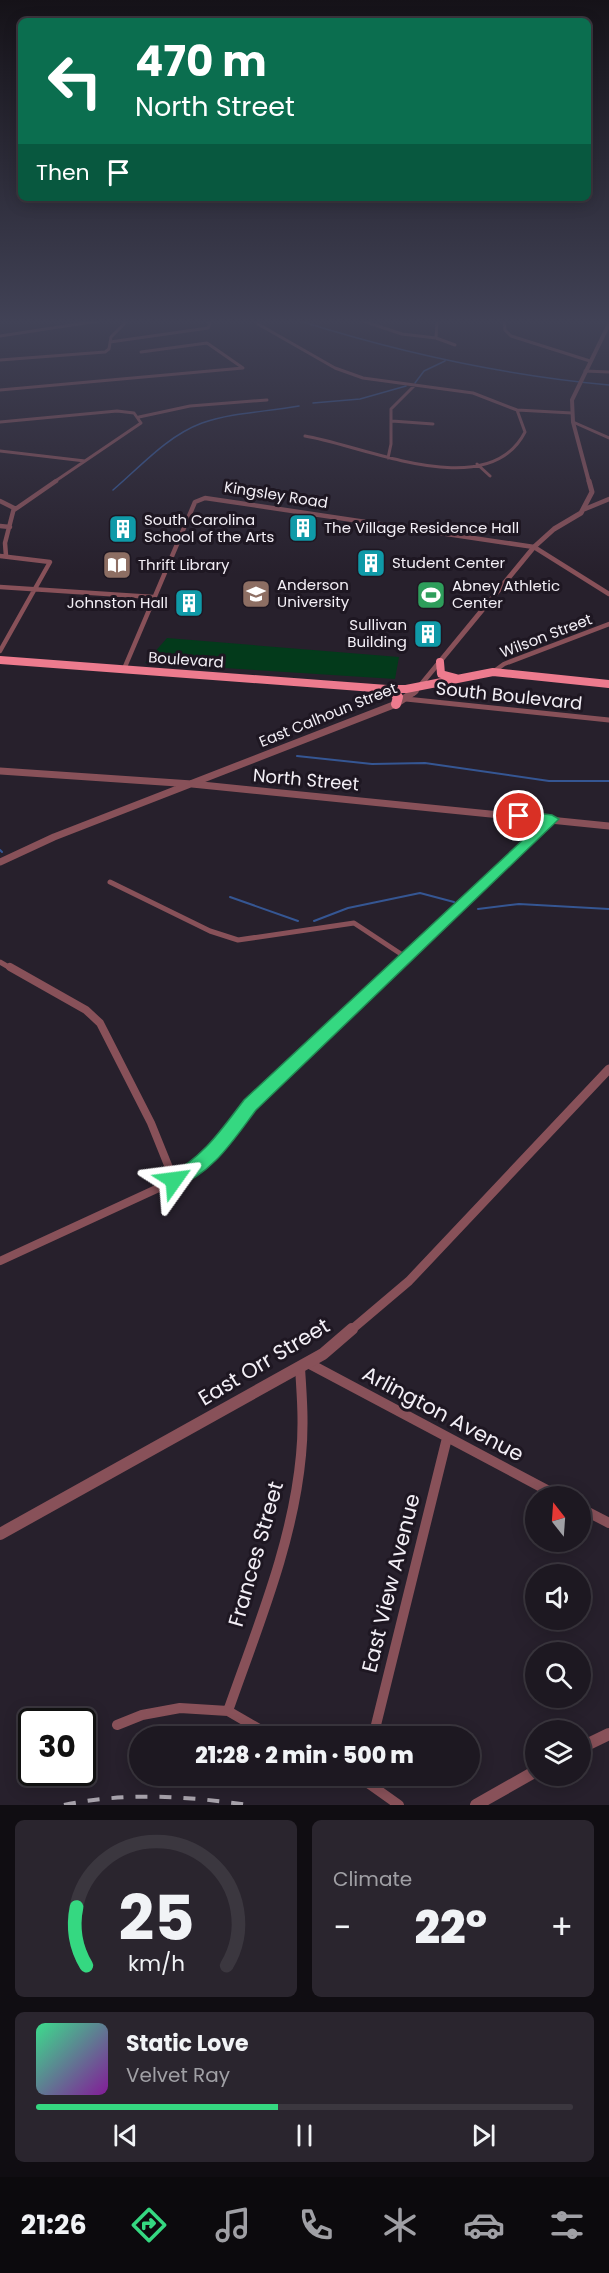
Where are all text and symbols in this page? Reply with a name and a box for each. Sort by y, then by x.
text: 470 m [135,32,267,91]
icon: left [36,42,114,120]
text: North Street [135,88,295,125]
icon: arrive [102,156,135,189]
text: Then [36,157,90,188]
street label: Kingsley Road [223,476,329,513]
place label: South Carolina School of the Arts [144,509,274,547]
building icon: The Village Residence Hall [287,512,319,544]
building icon: South Carolina School of the Arts [107,513,139,545]
place label: The Village Residence Hall [324,517,519,538]
building icon: Student Center [355,547,387,579]
library icon: Thrift Library [101,549,133,581]
place label: Student Center [392,552,506,573]
place label: Thrift Library [138,554,230,575]
place label: Anderson University [277,574,350,612]
place label: Abney Athletic Center [452,575,560,613]
school or university icon: Anderson University [240,578,272,610]
sports icon: Abney Athletic Center [415,579,447,611]
building icon: Johnston Hall [173,587,205,619]
place label: Johnston Hall [67,592,168,613]
street label: Wilson Street [497,608,595,663]
place label: Sullivan Building [347,614,407,652]
building icon: Sullivan Building [412,618,444,650]
street label: Boulevard [148,646,225,673]
street label: South Boulevard [435,675,584,716]
street label: East Calhoun Street [256,677,400,752]
street label: North Street [252,762,360,797]
pin [493,790,544,841]
icon: arrive [502,799,535,832]
position arrow [142,1148,206,1212]
street label: East Orr Street [193,1311,335,1412]
street label: Arlington Avenue [357,1359,529,1468]
street label: Frances Street [221,1478,290,1630]
north arrow [525,1486,591,1552]
map controls [525,1486,591,1786]
street label: East View Avenue [354,1490,427,1675]
button: sound [525,1564,591,1630]
button: search [525,1642,591,1708]
speed limit sign: 30 [18,1708,96,1786]
button: layers [525,1720,591,1786]
text: 21:28 · 2 min · 500 m [195,1740,414,1771]
text: Climate [333,1865,412,1893]
text: 25 [118,1874,194,1962]
text: 22° [414,1896,487,1959]
text: − [333,1904,351,1951]
text: + [550,1904,573,1951]
text: km/h [127,1948,185,1979]
text: Static Love [126,2028,249,2059]
text: Velvet Ray [126,2061,230,2089]
icon: previous [109,2119,142,2152]
icon: pause [288,2119,321,2152]
icon: next [467,2119,500,2152]
icon: directions [128,2204,170,2246]
icon: music [212,2204,254,2246]
icon: phone [295,2204,337,2246]
icon: climate [379,2204,421,2246]
icon: car [463,2204,505,2246]
icon: filters [546,2204,588,2246]
text: 21:26 [21,2206,87,2243]

